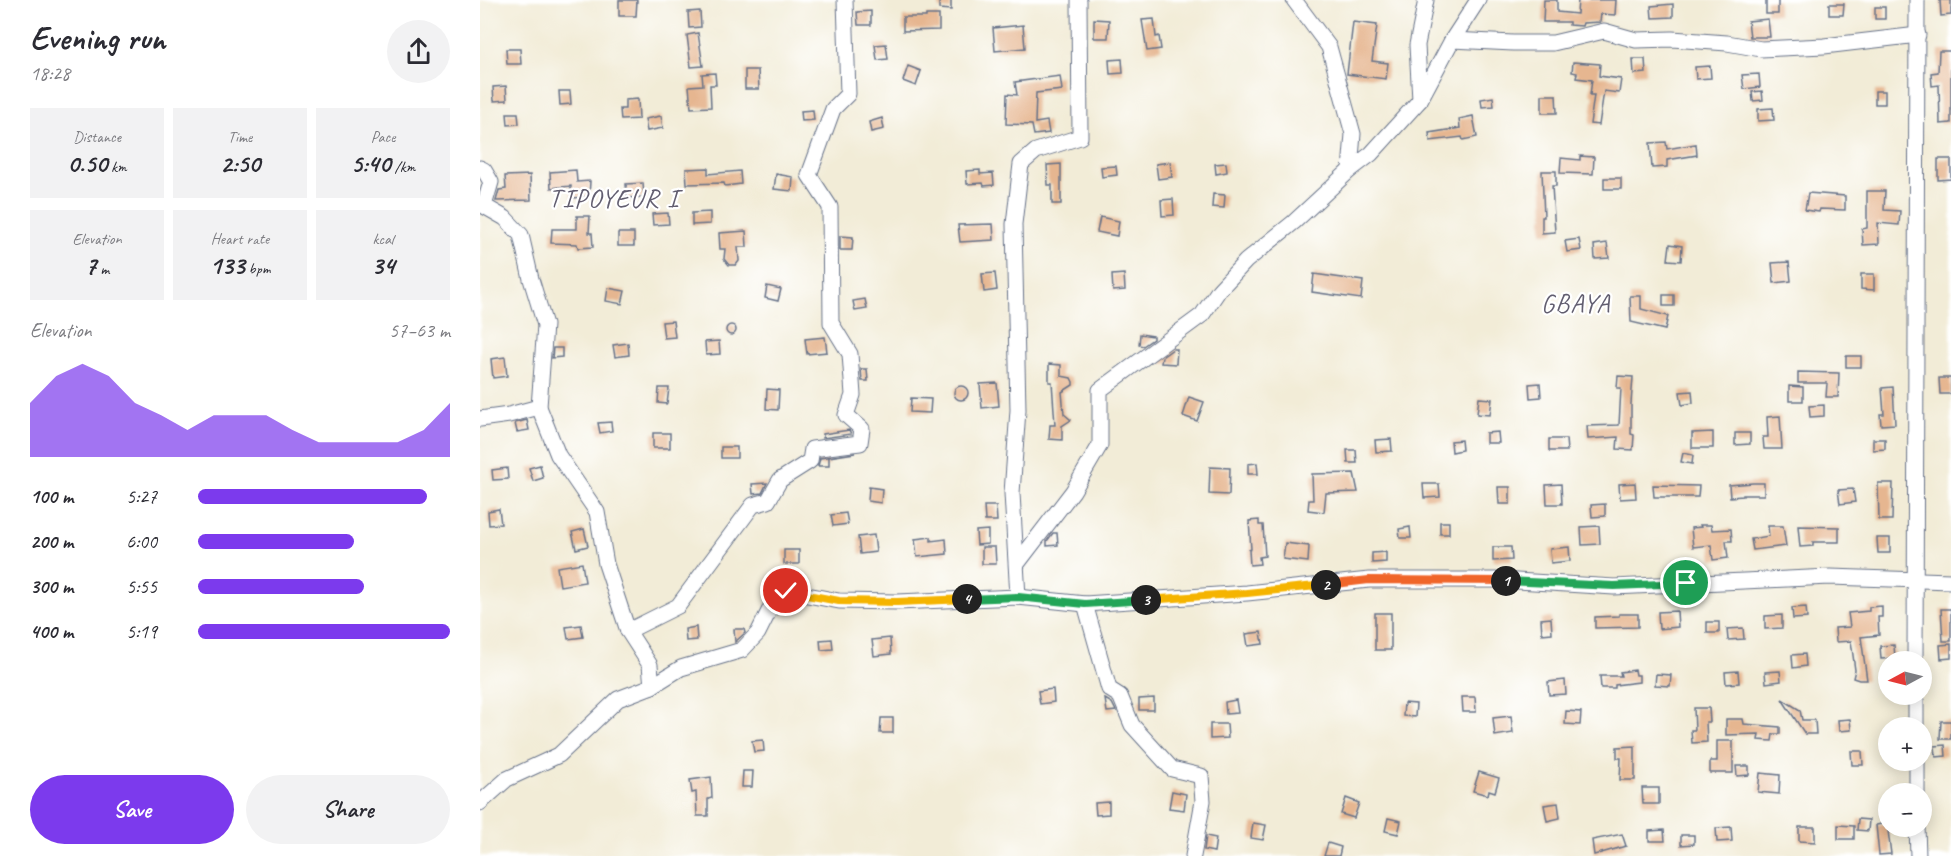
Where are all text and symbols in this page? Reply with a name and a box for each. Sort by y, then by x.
text: Evening run [30,17,165,59]
button: share [387,20,450,83]
text: 18:28 [30,61,70,86]
text: Distance [73,127,121,147]
text: Time [228,127,252,147]
text: Pace [371,127,395,147]
text: 0.50 [67,147,107,180]
text: 2:50 [220,147,260,180]
text: 5:40 [351,147,391,180]
text: km [107,157,127,177]
text: /km [391,157,415,177]
district label: TIPOYEUR I [549,182,683,215]
text: Elevation [72,229,122,249]
text: Heart rate [211,229,269,249]
text: kcal [372,229,394,249]
text: 7 [85,249,96,282]
text: 133 [210,249,245,282]
text: 34 [371,249,395,282]
text: m [96,259,109,279]
text: bpm [245,259,270,279]
district label: GBAYA [1541,287,1611,320]
text: Elevation [30,318,92,343]
text: 57–63 m [389,318,450,343]
text: 100 m [30,484,73,509]
text: 5:27 [126,484,157,509]
text: 200 m [30,529,73,554]
text: 6:00 [126,529,157,554]
pin [1660,557,1711,608]
pin [760,565,811,616]
pin: 1 [1491,566,1521,596]
icon: arrive [1669,566,1702,599]
pin: 2 [1311,570,1341,600]
text: 1 [1502,571,1510,591]
text: 300 m [30,574,73,599]
text: 5:55 [126,574,157,599]
icon: check [769,574,802,607]
text: 2 [1322,575,1330,595]
pin: 4 [952,584,982,614]
pin: 3 [1131,585,1161,615]
text: 4 [963,589,971,609]
text: 3 [1142,590,1150,610]
text: 400 m [30,619,73,644]
text: 5:19 [126,619,157,644]
north arrow [1878,651,1932,705]
map controls [1878,651,1932,837]
button: + [1878,717,1932,771]
button: Save [30,775,234,844]
button: Share [246,775,450,844]
button: − [1878,783,1932,837]

